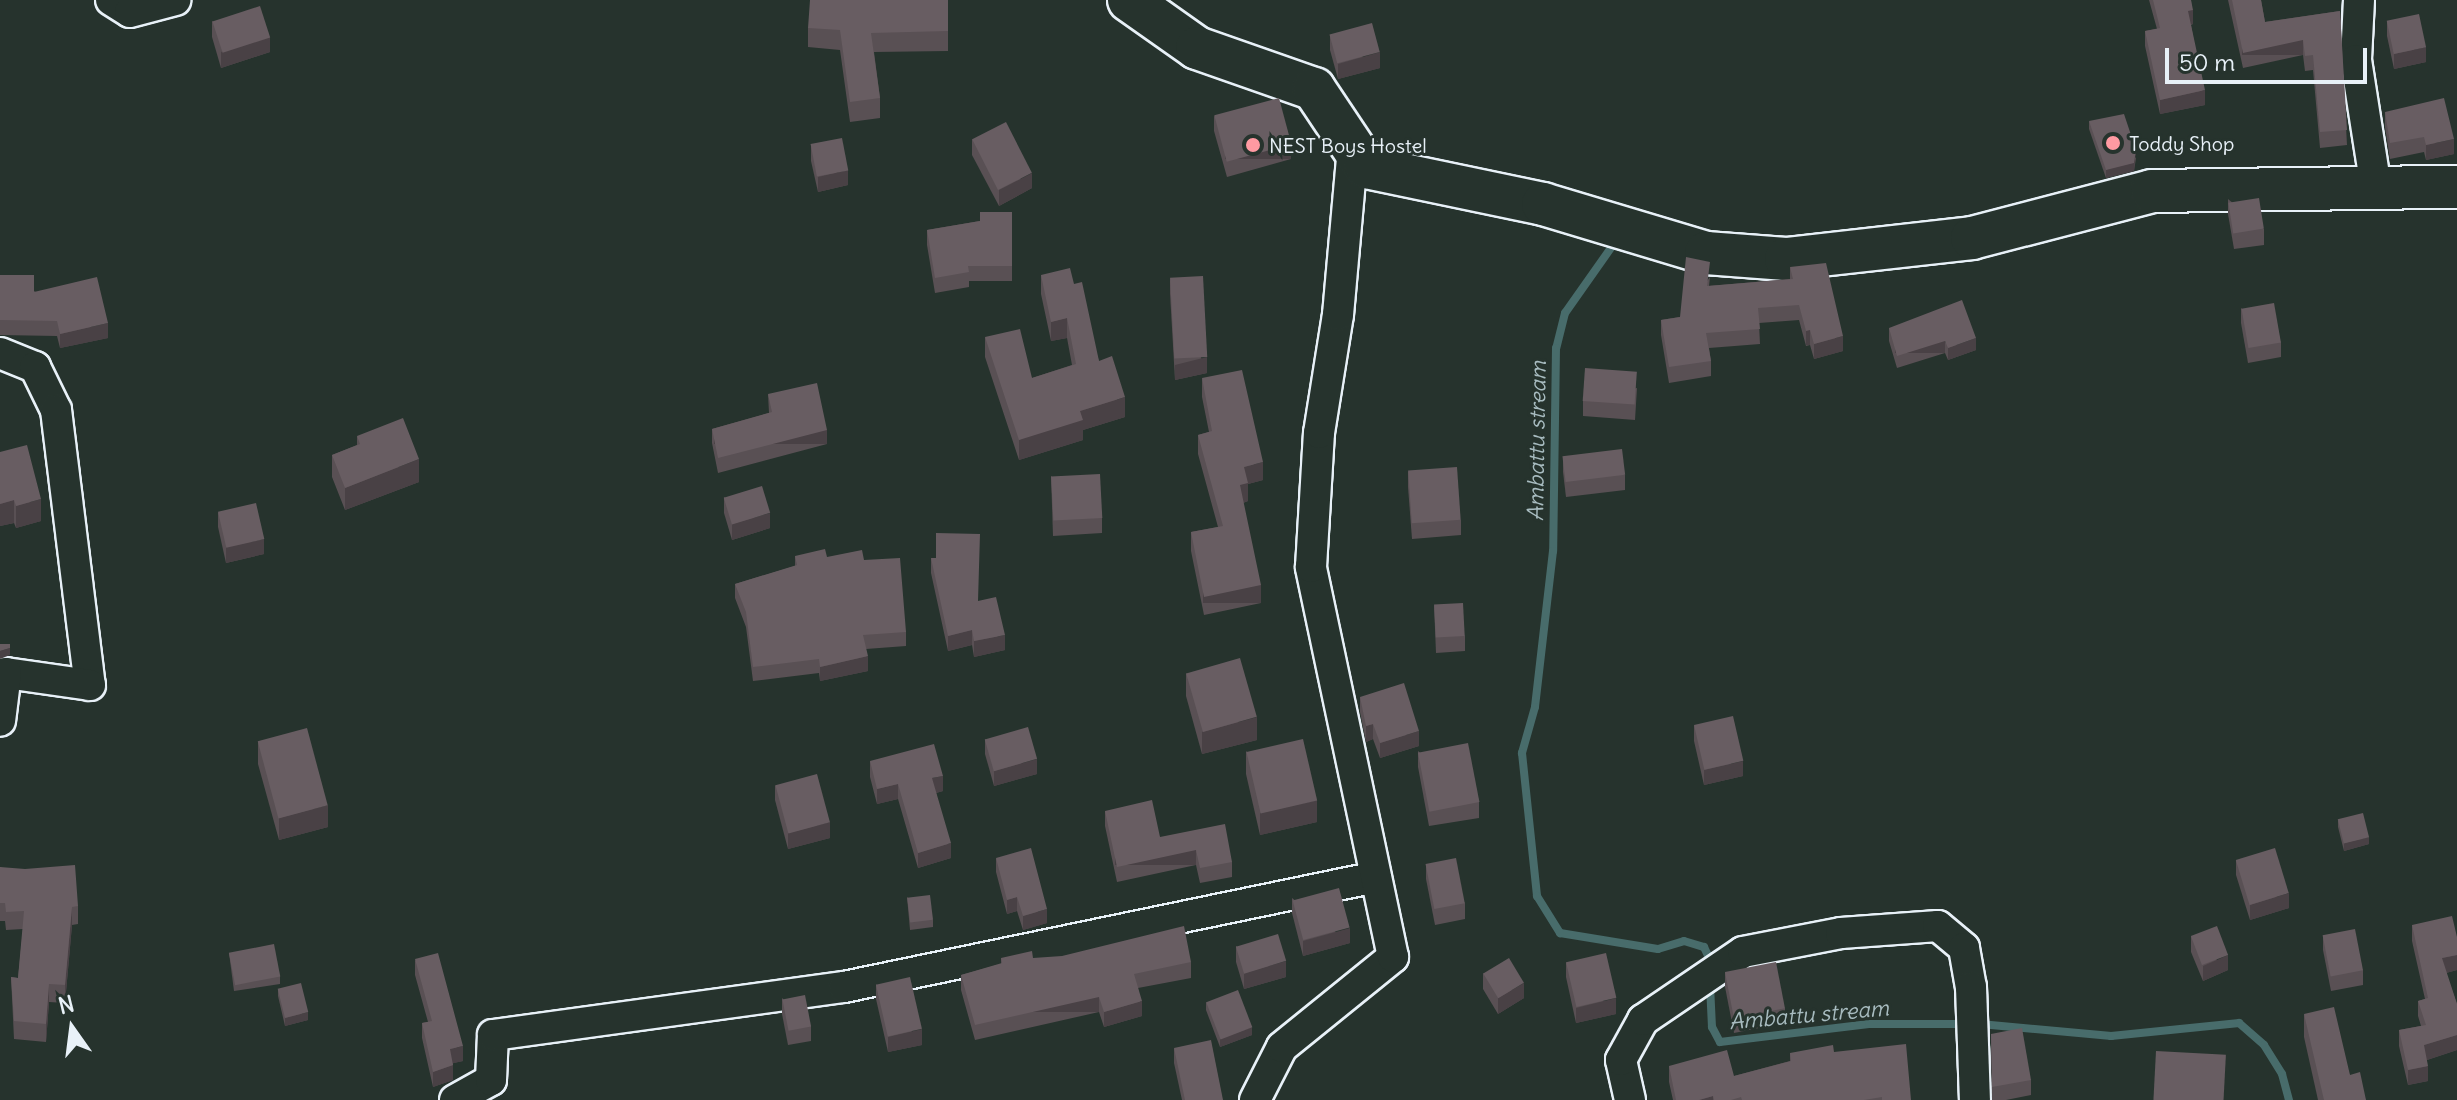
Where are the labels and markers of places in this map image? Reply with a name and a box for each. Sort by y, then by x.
place label: Toddy Shop [2129,131,2234,155]
place label: NEST Boys Hostel [1269,133,1427,157]
marker: Toddy Shop [2104,134,2122,152]
marker: NEST Boys Hostel [1244,136,1262,154]

